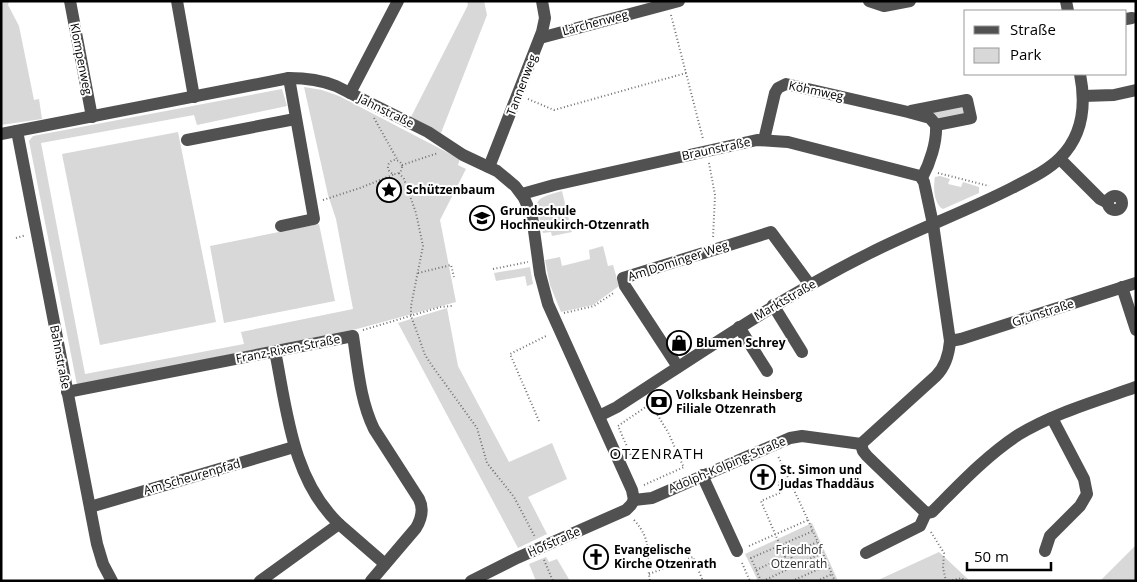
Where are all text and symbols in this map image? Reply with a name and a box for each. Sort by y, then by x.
street label: Lärchenweg [560,5,630,39]
legend [964,10,1127,75]
text: Straße [1010,19,1056,39]
street label: Klompenweg [66,22,97,97]
text: Park [1010,44,1041,64]
street label: Tannenweg [502,51,541,118]
street label: Köhmweg [787,76,846,105]
street label: Jahnstraße [354,89,417,132]
street label: Braunstraße [680,133,752,164]
place icon: Schützenbaum [376,177,402,203]
place label: Schützenbaum [406,181,495,198]
place label: Grundschule Hochneukirch-Otzenrath [500,202,649,233]
school or university icon: Grundschule Hochneukirch-Otzenrath [469,205,495,231]
street label: Am Dominger Weg [625,236,731,285]
street label: Marktstraße [751,275,819,324]
street label: Grünstraße [1010,294,1076,331]
street label: Bahnstraße [46,323,75,391]
street label: Franz-Rixen-Straße [234,330,342,367]
shop icon: Blumen Schrey [666,330,692,356]
place label: Blumen Schrey [696,334,786,351]
place label: Volksbank Heinsberg Filiale Otzenrath [676,386,803,417]
bank icon: Volksbank Heinsberg Filiale Otzenrath [646,389,672,415]
street label: Adolph-Kolping-Straße [665,432,788,497]
district label: OTZENRATH [609,443,705,463]
street label: Am Scheurenpfad [141,455,242,498]
place label: St. Simon und Judas Thaddäus [779,461,874,492]
church icon: St. Simon und Judas Thaddäus [750,464,776,490]
street label: Hofstraße [525,522,583,561]
scale bar [967,540,1051,572]
place label: Evangelische Kirche Otzenrath [614,541,717,572]
park label: Friedhof Otzenrath [771,541,827,572]
church icon: Evangelische Kirche Otzenrath [583,544,609,570]
text: 50 m [974,546,1009,566]

